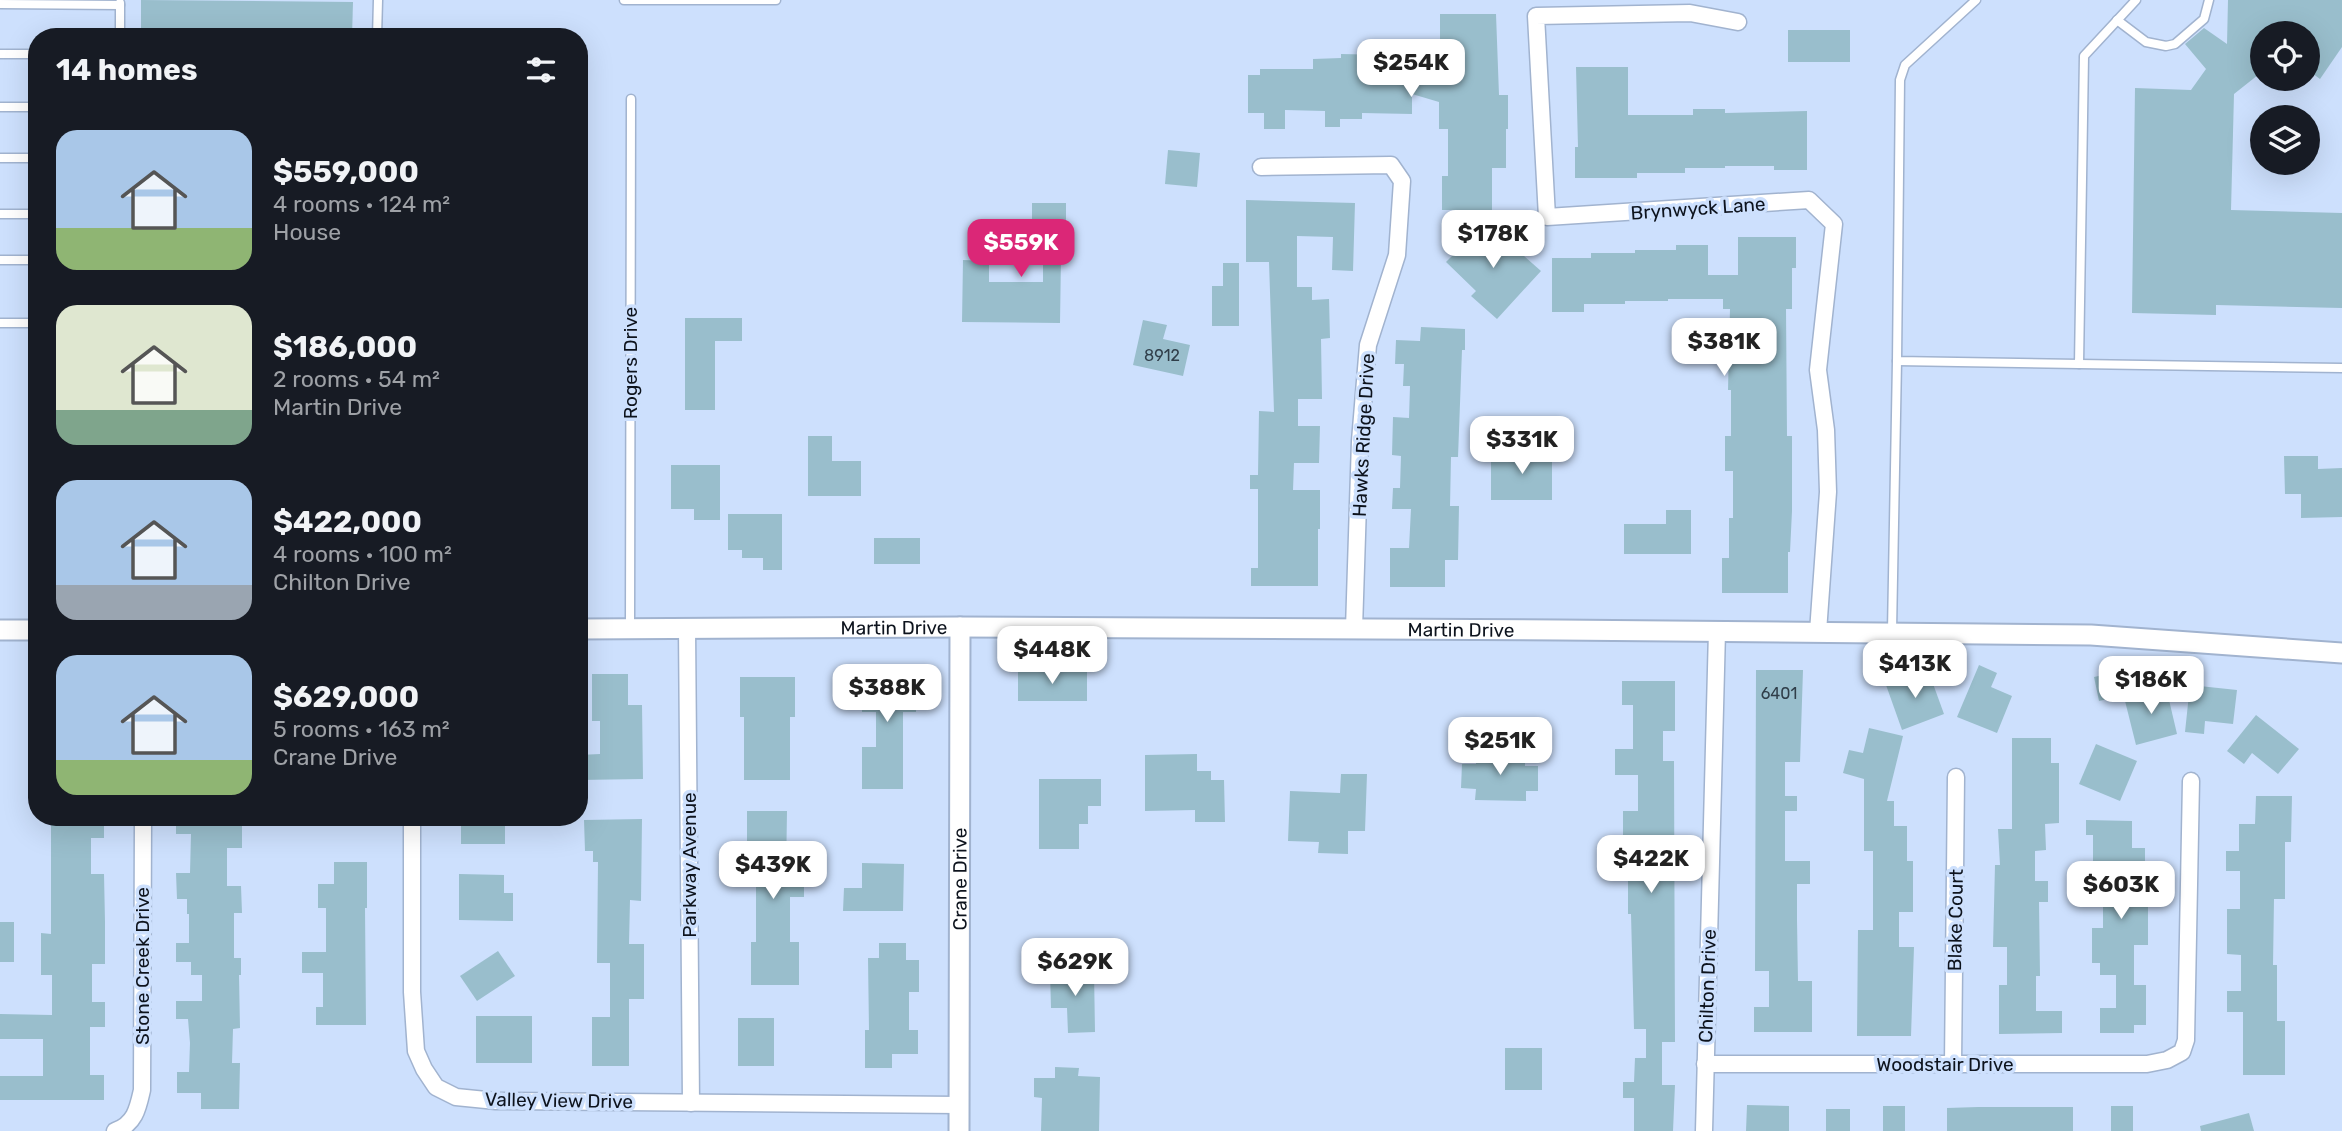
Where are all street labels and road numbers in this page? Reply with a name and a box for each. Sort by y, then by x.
street label: Brynwyck Lane [1630,192,1766,225]
street label: Rogers Drive [619,307,642,419]
street label: Hawks Ridge Drive [1348,353,1379,517]
street label: Martin Drive [841,616,947,640]
street label: Martin Drive [1408,618,1514,642]
street label: Parkway Avenue [678,792,701,938]
street label: Crane Drive [948,828,972,930]
street label: Blake Court [1943,868,1968,971]
street label: Stone Creek Drive [131,887,154,1045]
street label: Chilton Drive [1694,929,1721,1043]
street label: Woodstair Drive [1876,1053,2014,1076]
street label: Valley View Drive [485,1088,633,1113]

